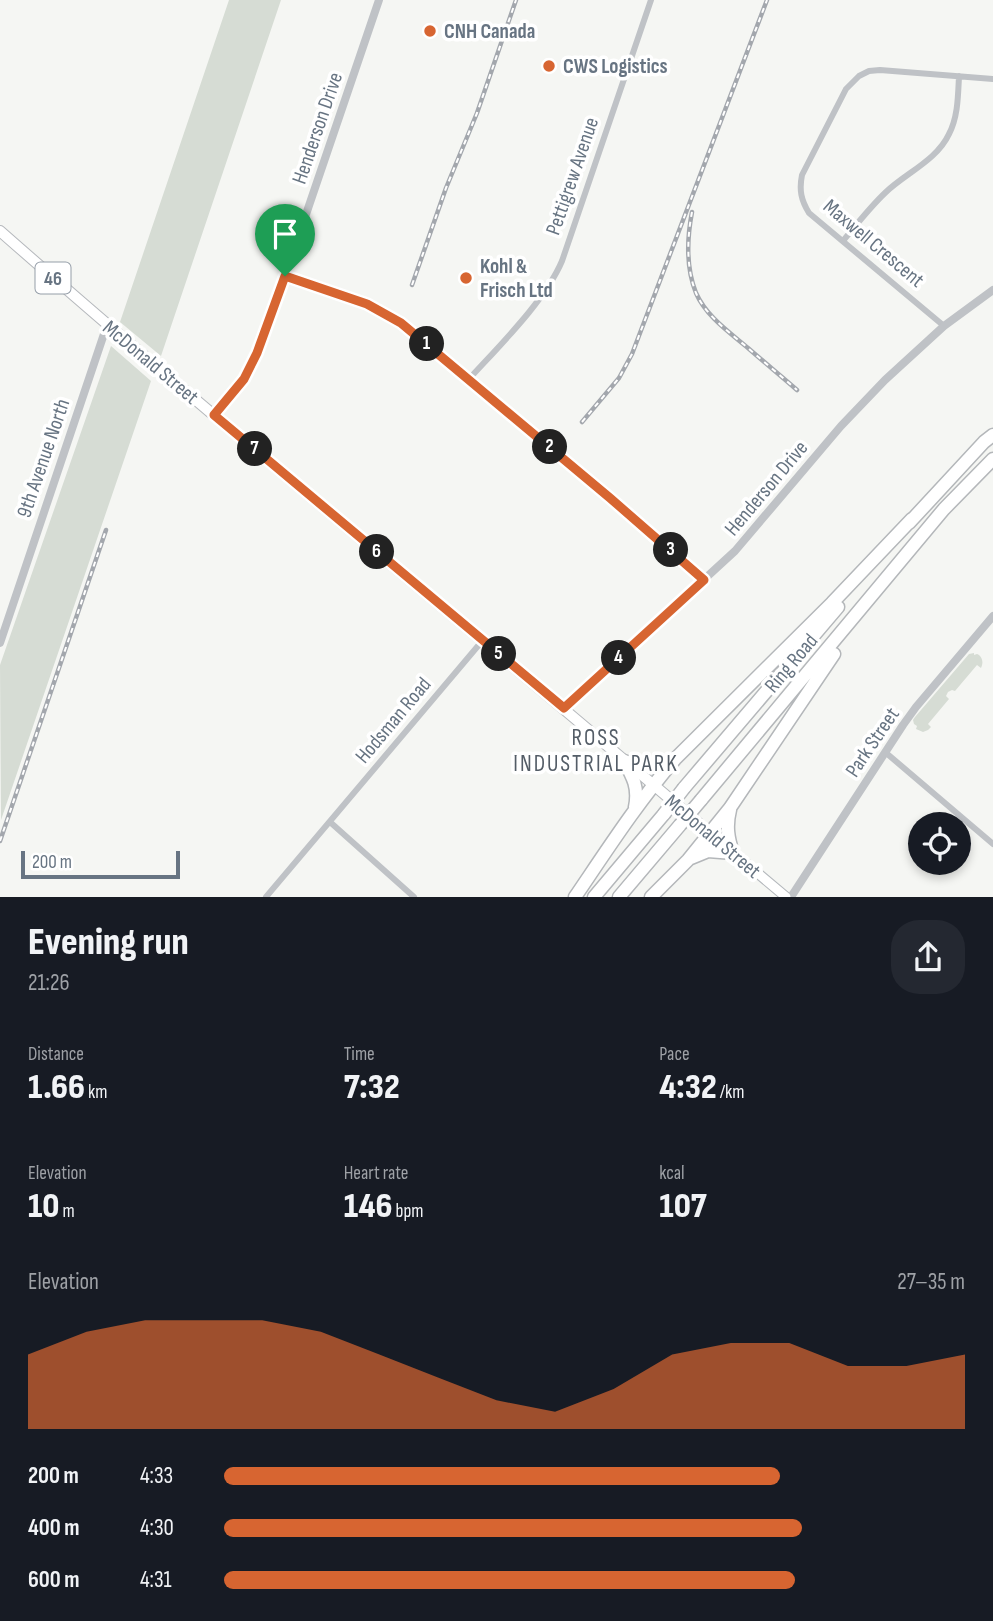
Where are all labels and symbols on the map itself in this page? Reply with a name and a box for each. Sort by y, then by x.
place label: CNH Canada [444,19,535,44]
marker: CNH Canada [422,23,438,39]
place label: CWS Logistics [563,54,668,79]
marker: CWS Logistics [541,58,557,74]
street label: Henderson Drive [287,69,348,187]
street label: Pettigrew Avenue [541,114,604,238]
street label: Maxwell Crescent [818,194,929,293]
pin [255,204,315,276]
place label: Kohl & Frisch Ltd [480,254,553,303]
road number: 46 [36,262,70,294]
marker: Kohl & Frisch Ltd [458,270,474,286]
street label: McDonald Street [98,315,204,410]
pin: 1 [410,326,444,362]
street label: 9th Avenue North [11,395,75,521]
pin: 2 [532,430,568,464]
pin: 7 [238,432,272,466]
street label: Henderson Drive [719,436,813,541]
pin: 3 [654,532,688,568]
pin: 6 [360,534,394,570]
street label: Ring Road [760,629,823,698]
pin: 5 [482,636,516,672]
pin: 4 [602,640,636,676]
street label: Hodsman Road [350,672,437,768]
street label: Park Street [840,703,905,782]
district label: ROSS INDUSTRIAL PARK [513,724,679,778]
street label: McDonald Street [660,789,766,884]
scale bar [21,848,180,879]

